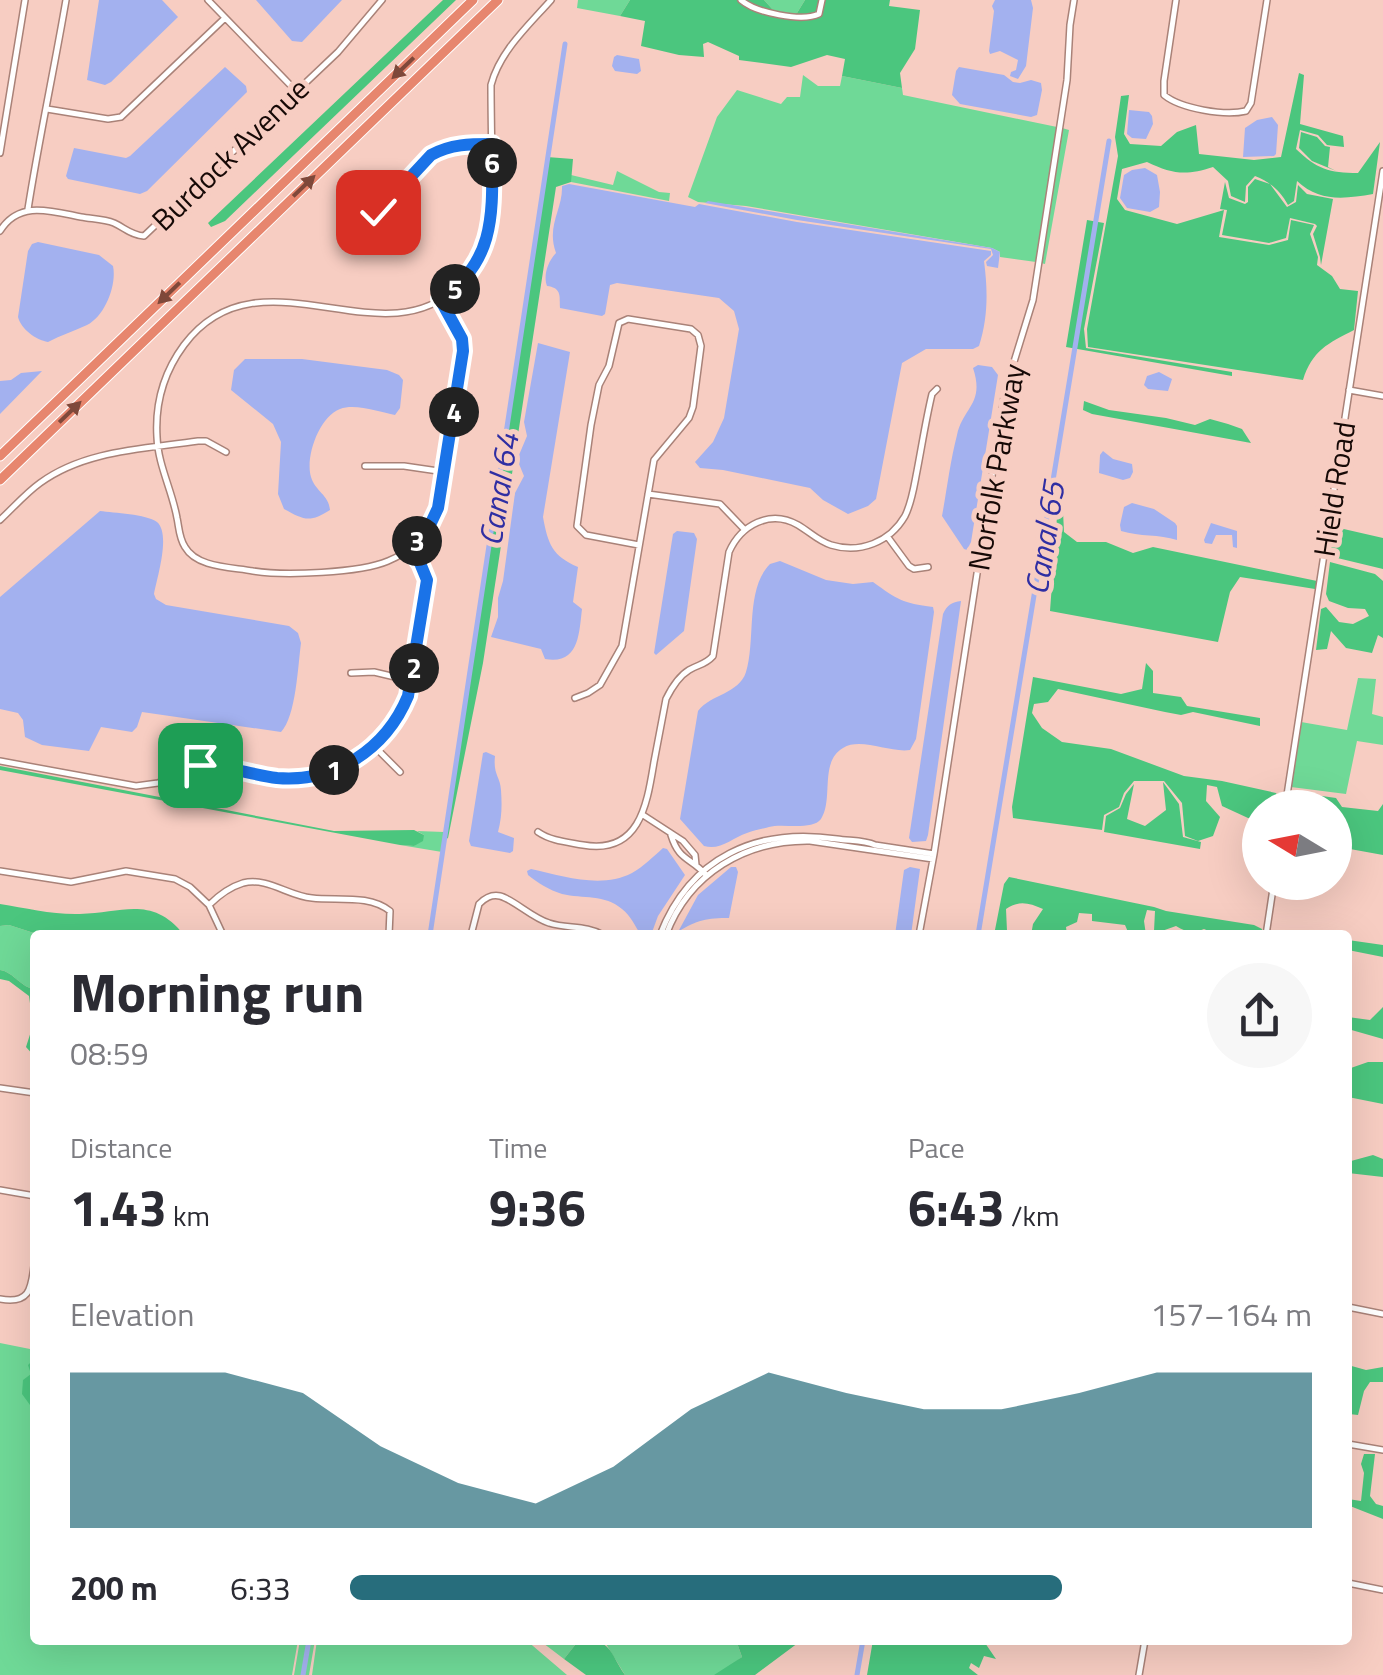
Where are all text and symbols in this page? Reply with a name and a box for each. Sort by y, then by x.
one-way arrow [392,56,416,79]
street label: Burdock Avenue [141,67,319,241]
pin: 6 [467,138,517,188]
text: 6 [484,141,500,184]
pin [336,170,421,255]
one-way arrow [292,175,316,199]
icon: check [351,185,406,240]
pin: 5 [430,264,480,314]
text: 5 [447,267,463,310]
one-way arrow [158,281,182,304]
street label: Norfolk Parkway [955,360,1037,574]
pin: 4 [429,387,479,437]
text: 4 [446,390,462,433]
one-way arrow [58,401,82,424]
street label: Hield Road [1301,418,1367,560]
water label: Canal 64 [465,429,531,549]
water label: Canal 65 [1011,475,1077,598]
pin: 3 [392,516,442,566]
text: 3 [409,519,425,562]
pin: 2 [389,643,439,693]
text: 2 [406,646,422,689]
pin [158,723,243,808]
icon: arrive [173,738,228,793]
pin: 1 [309,745,359,795]
text: 1 [326,748,342,791]
north arrow [1242,790,1352,900]
map controls [1242,790,1352,900]
text: Morning run [70,950,364,1033]
button: share [1207,963,1312,1068]
text: 08:59 [70,1029,149,1077]
text: Distance [70,1126,172,1169]
text: Time [489,1126,547,1169]
text: Pace [908,1126,965,1169]
text: 1.43 [70,1169,167,1245]
text: 9:36 [489,1169,586,1245]
text: 6:43 [908,1169,1005,1245]
text: km [167,1194,210,1237]
text: /km [1005,1194,1059,1237]
text: Elevation [70,1290,194,1338]
text: 157–164 m [1150,1290,1312,1338]
text: 200 m [70,1564,158,1612]
text: 6:33 [230,1564,291,1612]

